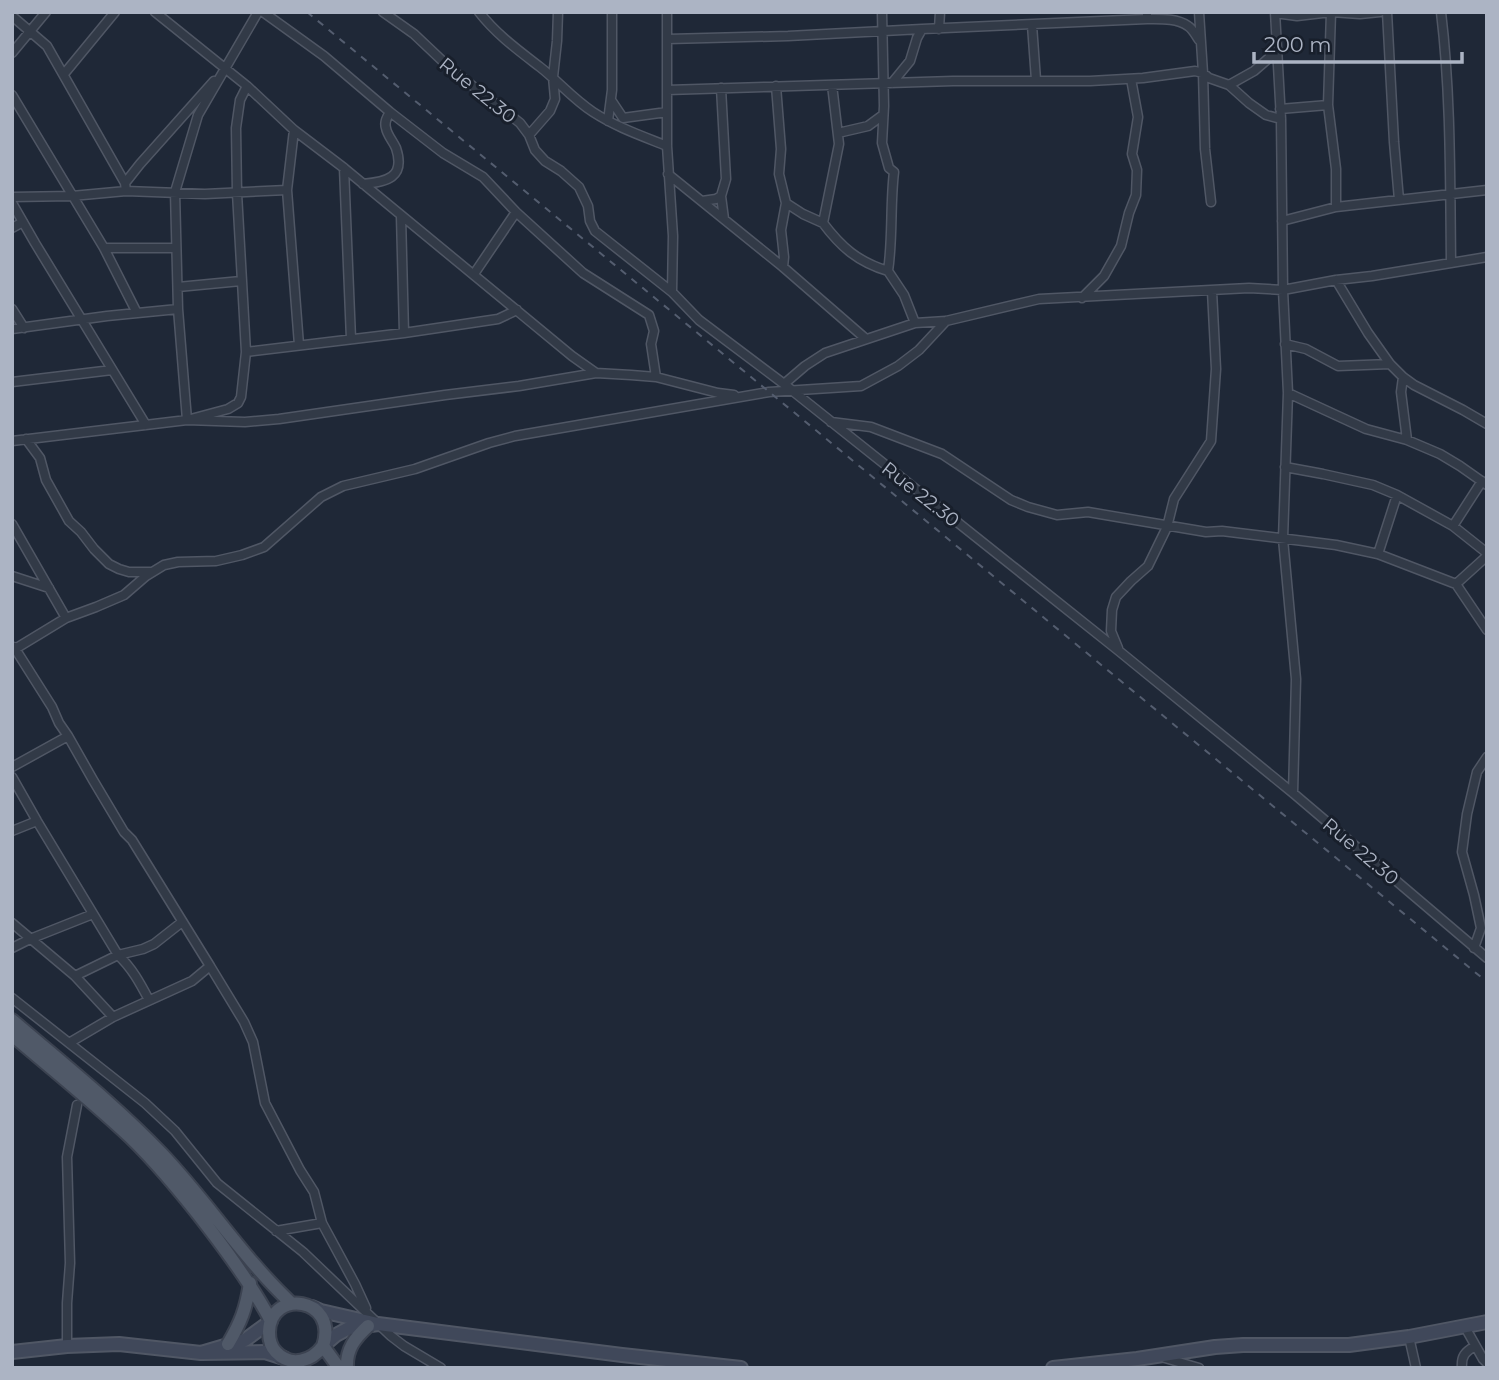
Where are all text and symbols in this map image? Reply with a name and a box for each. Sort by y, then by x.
scale bar [1254,21,1462,65]
text: 200 m [1264,32,1331,57]
street label: Rue 22.30 [435,52,521,128]
street label: Rue 22.30 [877,457,964,532]
street label: Rue 22.30 [1318,813,1403,890]

